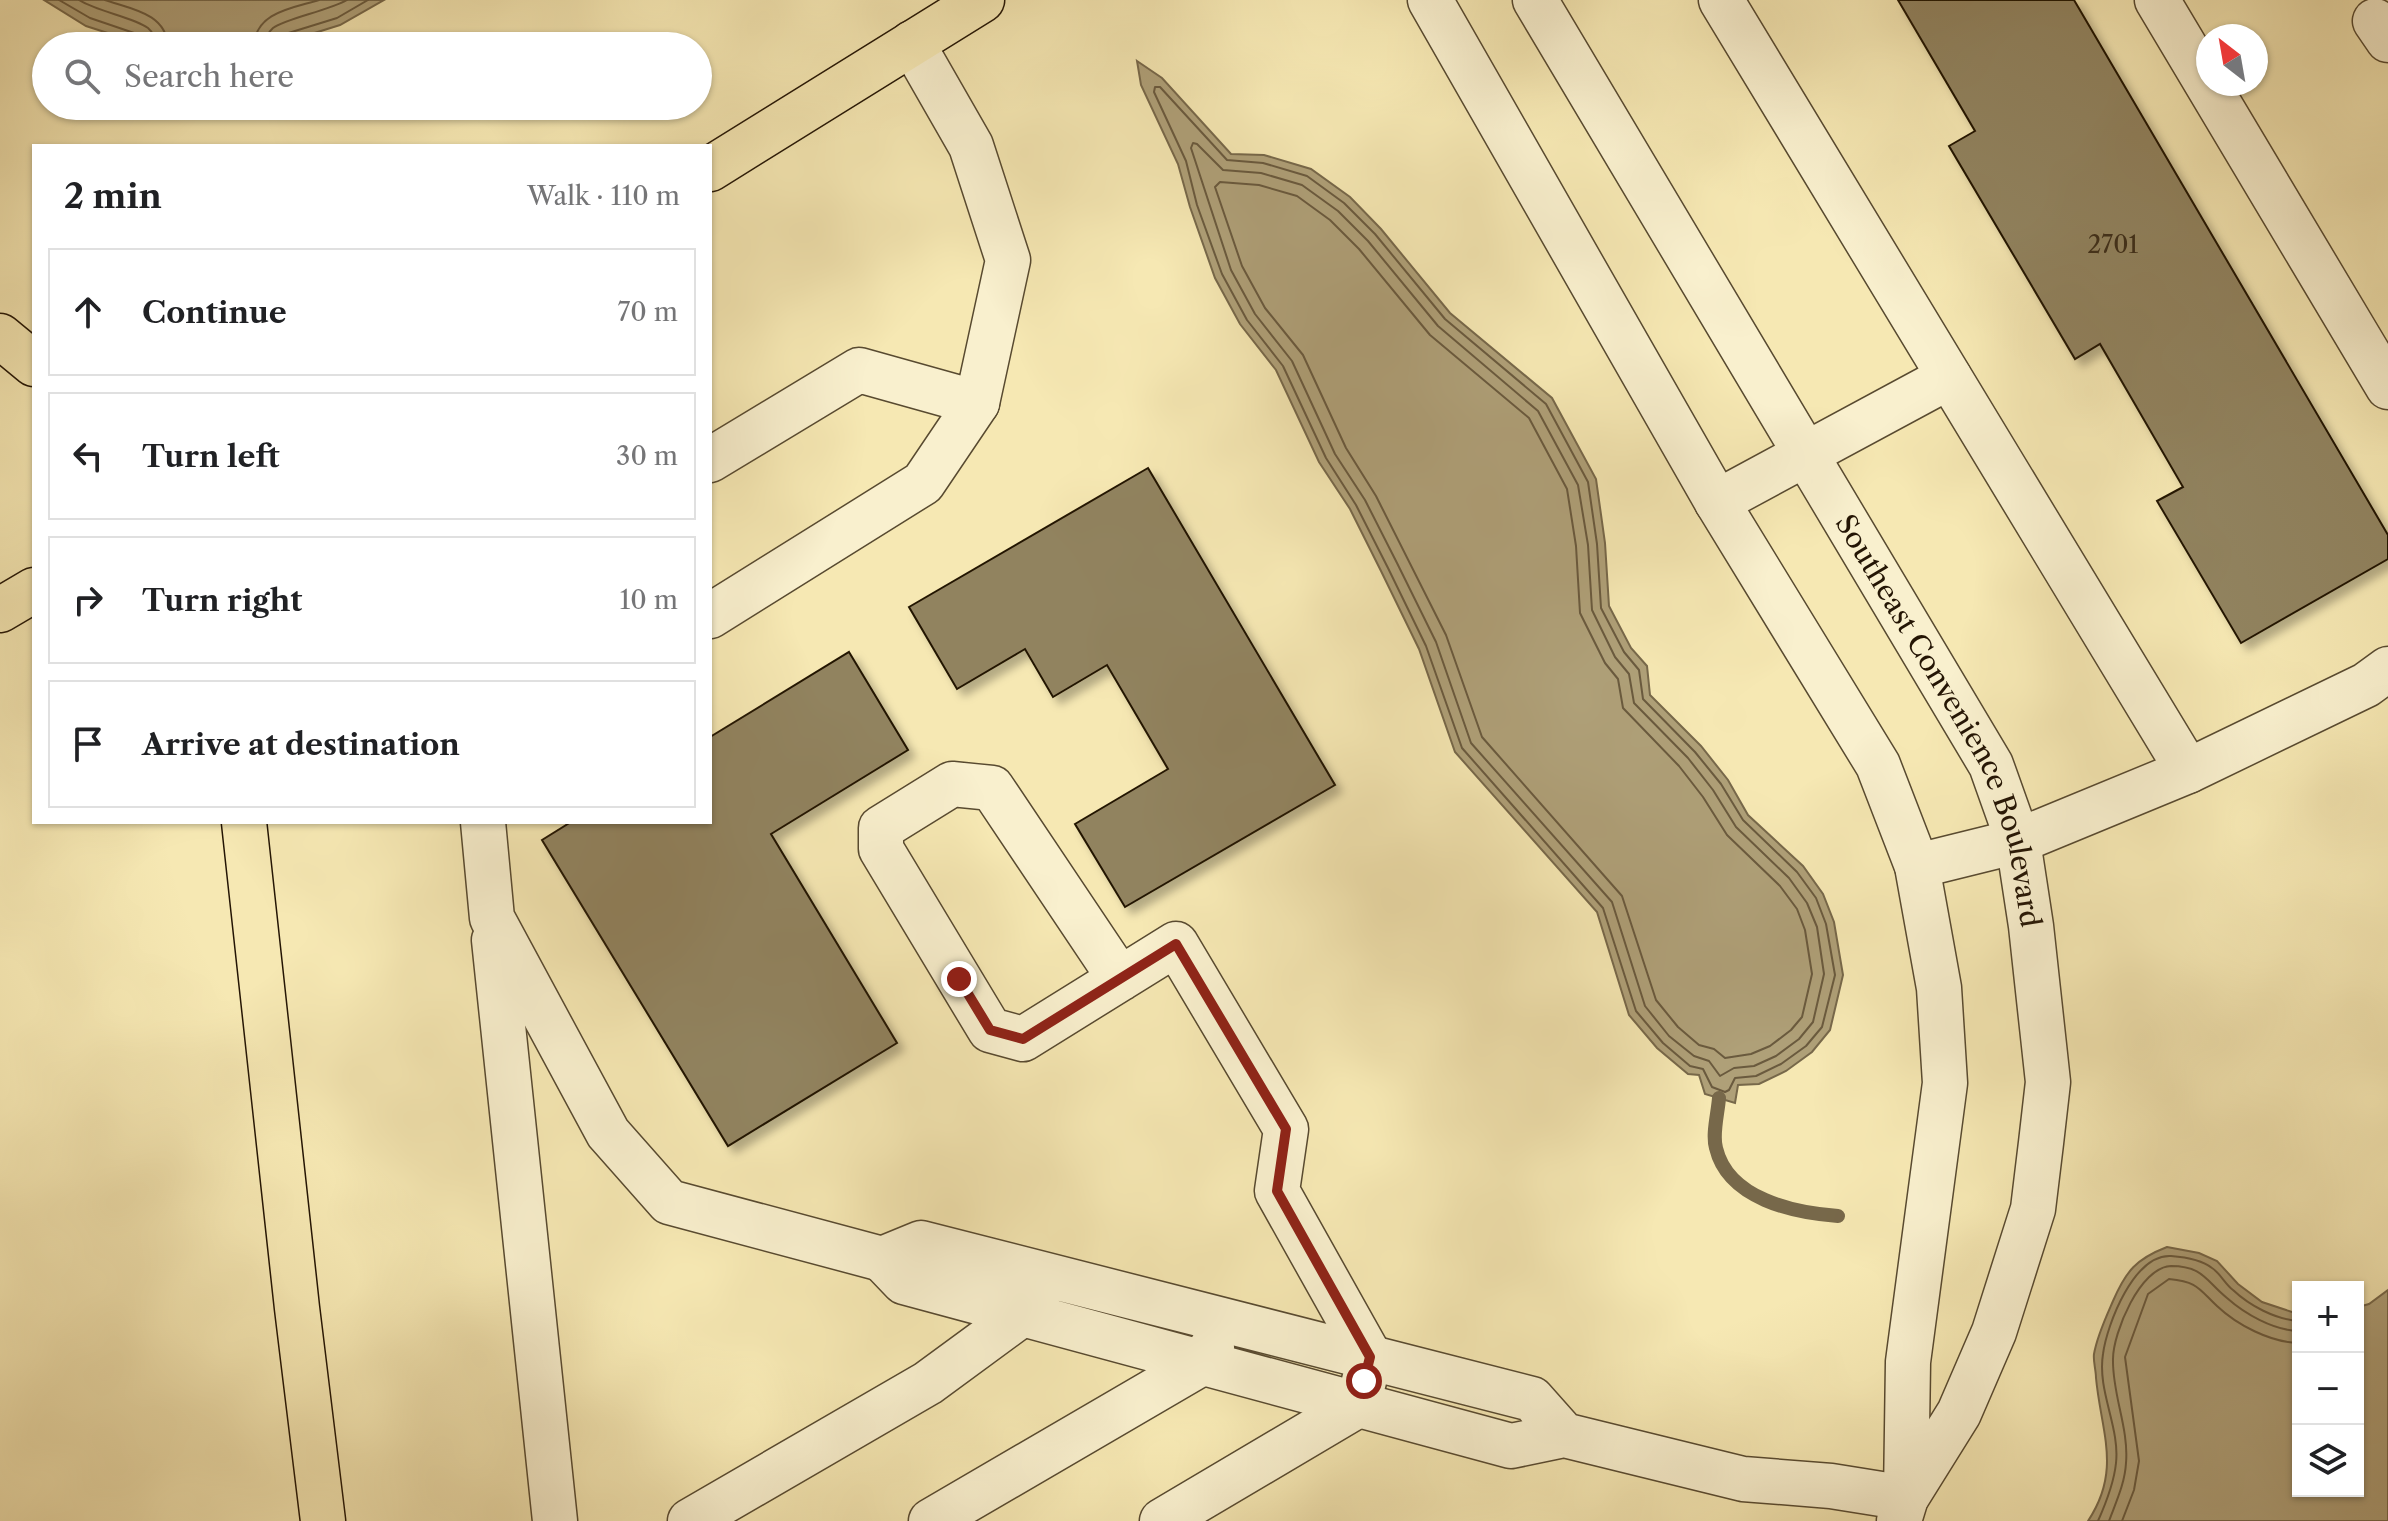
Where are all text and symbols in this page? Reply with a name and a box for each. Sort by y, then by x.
north arrow [2196,24,2268,96]
search box [32,32,712,120]
icon: search [60,54,104,98]
text: Search here [124,58,294,95]
text: 2 min [64,175,162,217]
text: Walk · 110 m [527,180,680,212]
house number: 2701 [2088,230,2138,259]
icon: ahead [66,290,110,334]
text: Continue [142,294,287,331]
text: 70 m [618,296,678,328]
icon: left [66,434,110,478]
text: Turn left [142,438,279,475]
text: 30 m [616,440,678,472]
street label: Southeast Convenience Boulevard [1829,508,2048,930]
icon: right [66,578,110,622]
text: Turn right [142,582,302,619]
text: 10 m [619,584,678,616]
icon: arrive [66,722,110,766]
text: Arrive at destination [142,726,460,763]
route end [941,961,977,997]
map controls [2292,1281,2364,1497]
button: + [2292,1281,2364,1353]
button: − [2292,1353,2364,1425]
route start [1346,1363,1382,1399]
button: layers [2292,1425,2364,1497]

